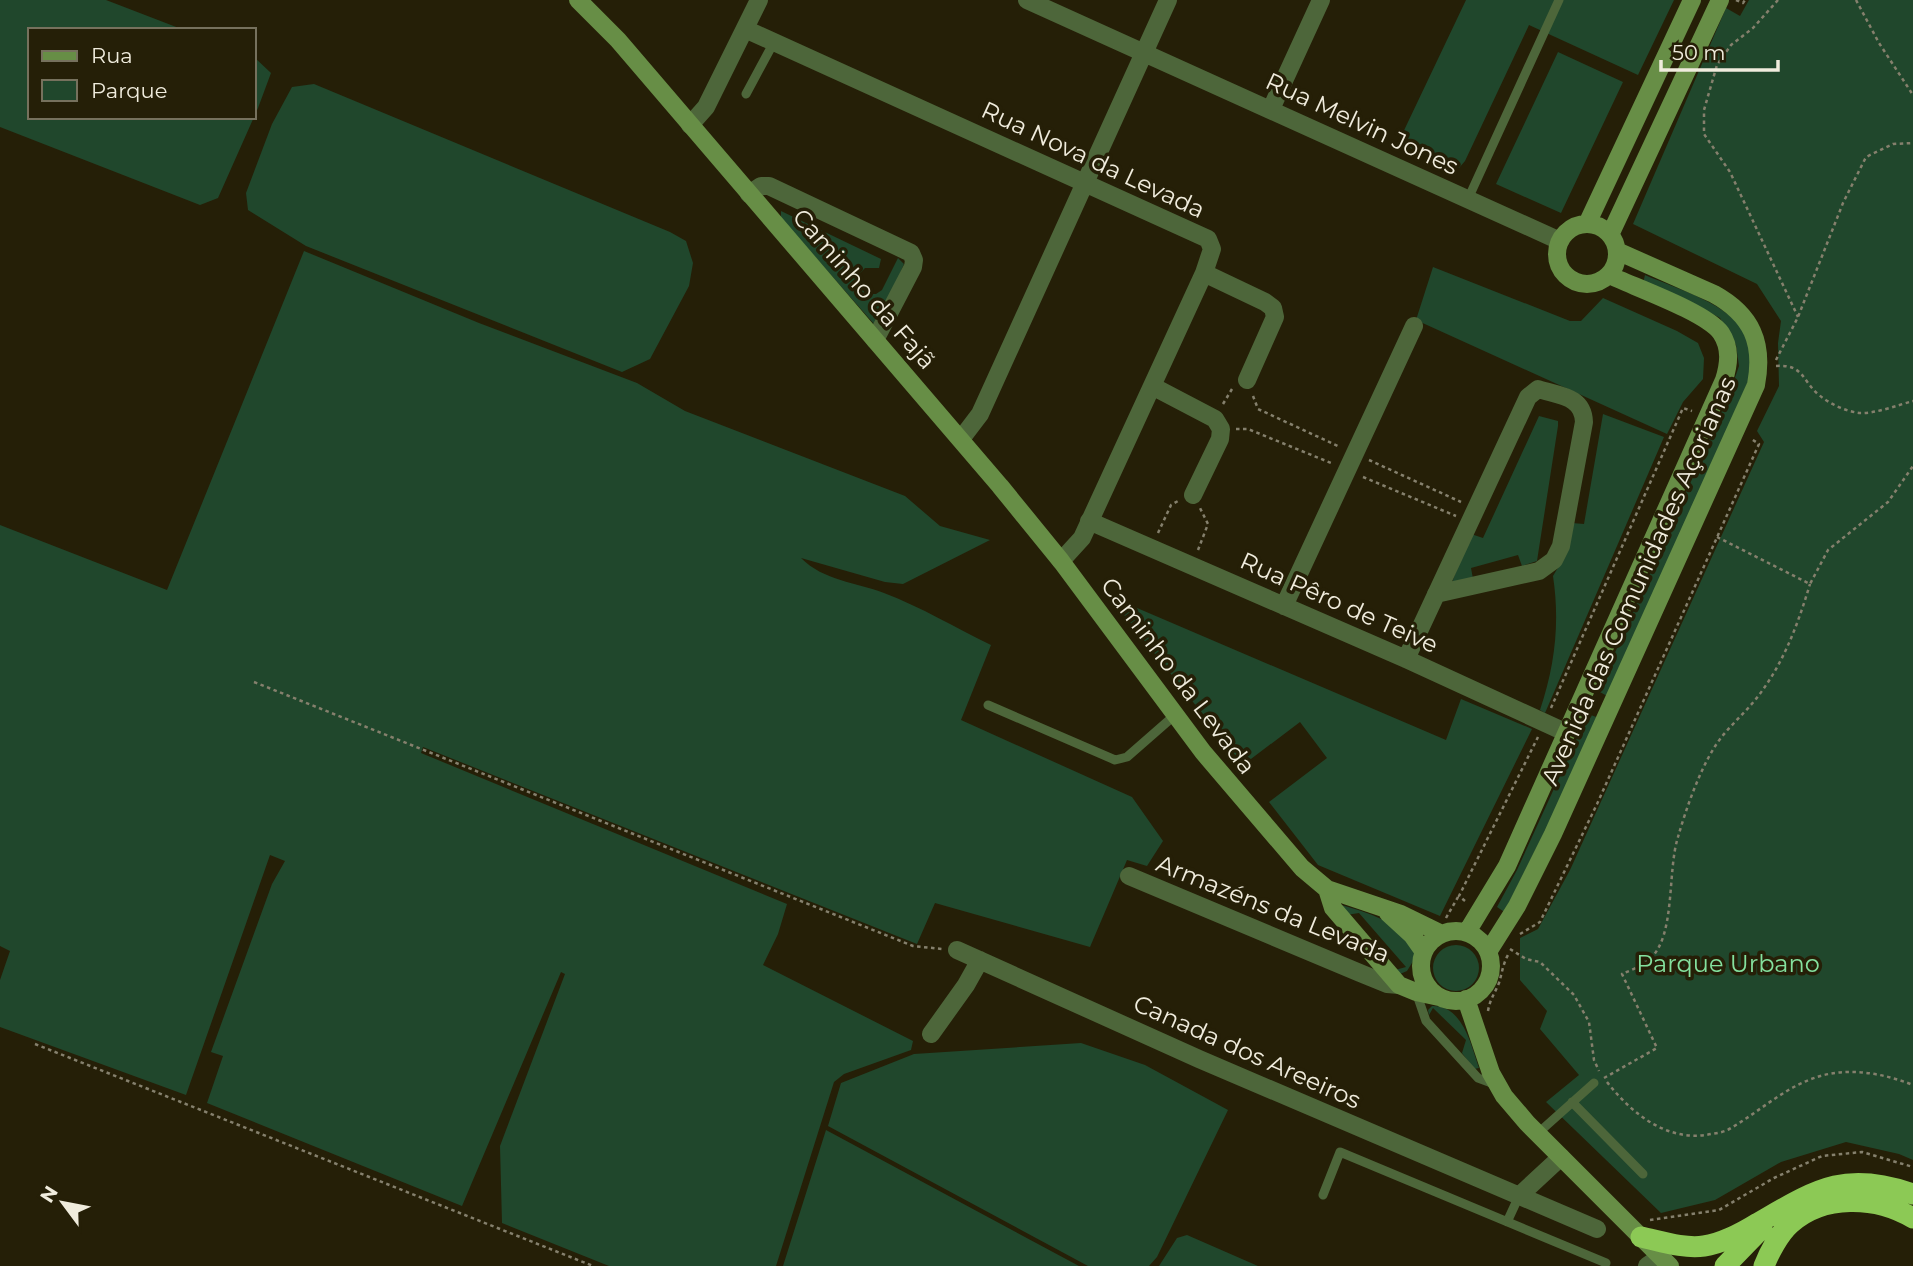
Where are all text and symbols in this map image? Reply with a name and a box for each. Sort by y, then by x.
legend [28,28,256,119]
scale bar [1661,28,1778,72]
text: 50 m [1672,40,1726,65]
text: Rua [91,43,133,68]
street label: Rua Melvin Jones [1261,66,1463,181]
text: Parque [91,78,167,103]
street label: Rua Nova da Levada [977,95,1210,224]
street label: Caminho da Fajã [787,203,942,375]
street label: Avenida das Comunidades Açorianas [1535,372,1742,790]
street label: Rua Pêro de Teive [1236,546,1443,659]
street label: Caminho da Levada [1095,572,1262,780]
street label: Armazéns da Levada [1152,848,1394,969]
park label: Parque Urbano [1636,949,1820,978]
street label: Canada dos Areeiros [1129,988,1365,1115]
north arrow [28,1168,98,1238]
text: N [35,1182,63,1207]

